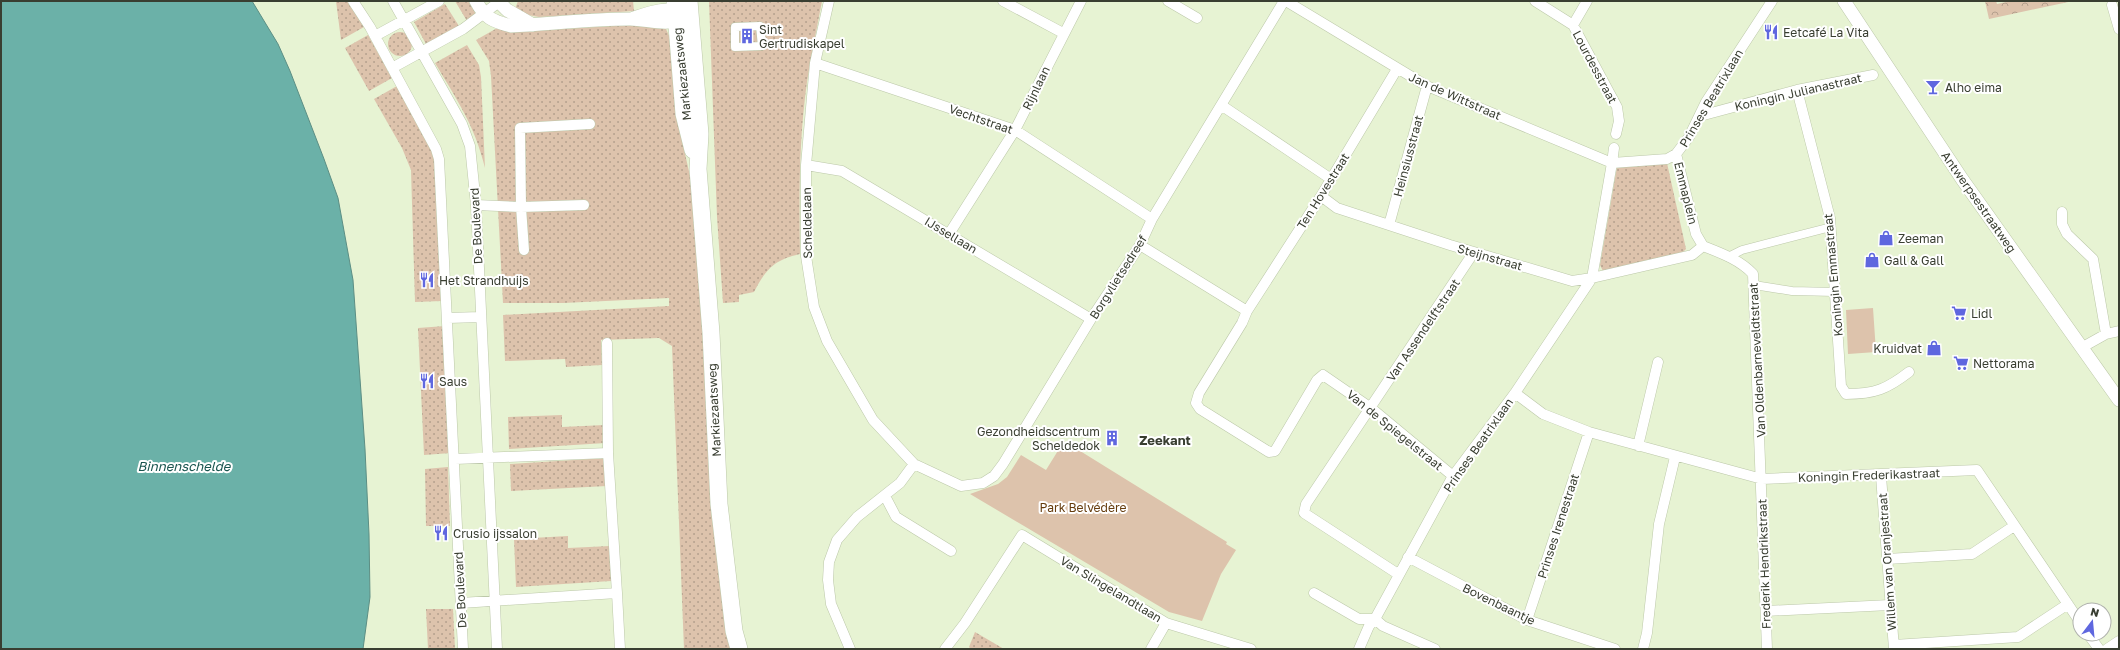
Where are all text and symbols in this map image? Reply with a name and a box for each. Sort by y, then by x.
place label: Sint Gertrudiskapel [759,22,845,51]
restaurant icon: Eetcafé La Vita [1762,23,1780,41]
place label: Eetcafé La Vita [1783,25,1869,40]
street label: Markiezaatsweg [670,27,694,121]
building icon: Sint Gertrudiskapel [738,27,756,45]
street label: Lourdesstraat [1570,28,1621,106]
street label: Prinses Beatrixlaan [1676,46,1746,150]
street label: Rijnlaan [1019,64,1053,112]
street label: Jan de Wittstraat [1407,69,1504,123]
street label: Koningin Julianastraat [1733,70,1863,114]
bar icon: Alho eima [1924,78,1942,96]
place label: Alho eima [1945,80,2002,95]
street label: Vechtstraat [947,101,1015,137]
street label: Heinsiusstraat [1390,113,1426,198]
street label: Antwerpsestraatweg [1938,148,2020,256]
street label: Ten Hovestraat [1294,150,1353,232]
street label: Emmaplein [1671,160,1701,226]
street label: De Boulevard [467,187,485,265]
street label: Scheldelaan [799,187,815,259]
street label: IJssellaan [922,213,980,257]
street label: Koningin Emmastraat [1820,213,1846,337]
shop icon: Zeeman [1877,229,1895,247]
place label: Zeeman [1898,231,1944,246]
street label: Borgvlietsedreef [1086,232,1150,322]
street label: Steijnstraat [1456,241,1524,273]
shop icon: Gall & Gall [1863,251,1881,269]
place label: Gall & Gall [1884,253,1944,268]
restaurant icon: Het Strandhuijs [418,271,436,289]
place label: Het Strandhuijs [439,273,529,288]
street label: Van Assendelftstraat [1383,276,1463,384]
street label: Van Oldenbarneveldtstraat [1745,282,1769,438]
supermarket icon: Lidl [1950,304,1968,322]
place label: Lidl [1971,306,1992,321]
shop icon: Kruidvat [1925,339,1943,357]
place label: Kruidvat [1873,341,1922,356]
supermarket icon: Nettorama [1952,354,1970,372]
place label: Nettorama [1973,356,2035,371]
street label: Markiezaatsweg [704,363,724,457]
restaurant icon: Saus [418,372,436,390]
place label: Saus [439,374,467,389]
street label: Van de Spiegelstraat [1344,387,1446,473]
street label: Prinses Beatrixlaan [1440,395,1516,495]
place label: Gezondheidscentrum Scheldedok [977,424,1100,453]
building icon: Gezondheidscentrum Scheldedok [1103,429,1121,447]
district label: Zeekant [1139,432,1191,448]
water label: Binnenschelde [138,458,232,474]
street label: Koningin Frederikastraat [1798,465,1941,485]
street label: Prinses Irenestraat [1534,471,1582,580]
street label: Willem van Oranjestraat [1875,492,1899,631]
street label: Frederik Hendrikstraat [1754,499,1774,629]
park label: Park Belvédère [1040,500,1126,515]
restaurant icon: Crusio ijssalon [432,524,450,542]
place label: Crusio ijssalon [453,526,537,541]
street label: De Boulevard [451,551,469,629]
street label: Van Slingelandtlaan [1057,553,1165,625]
street label: Bovenbaantje [1460,580,1538,628]
north arrow [2072,602,2112,642]
text: N [2089,605,2101,619]

